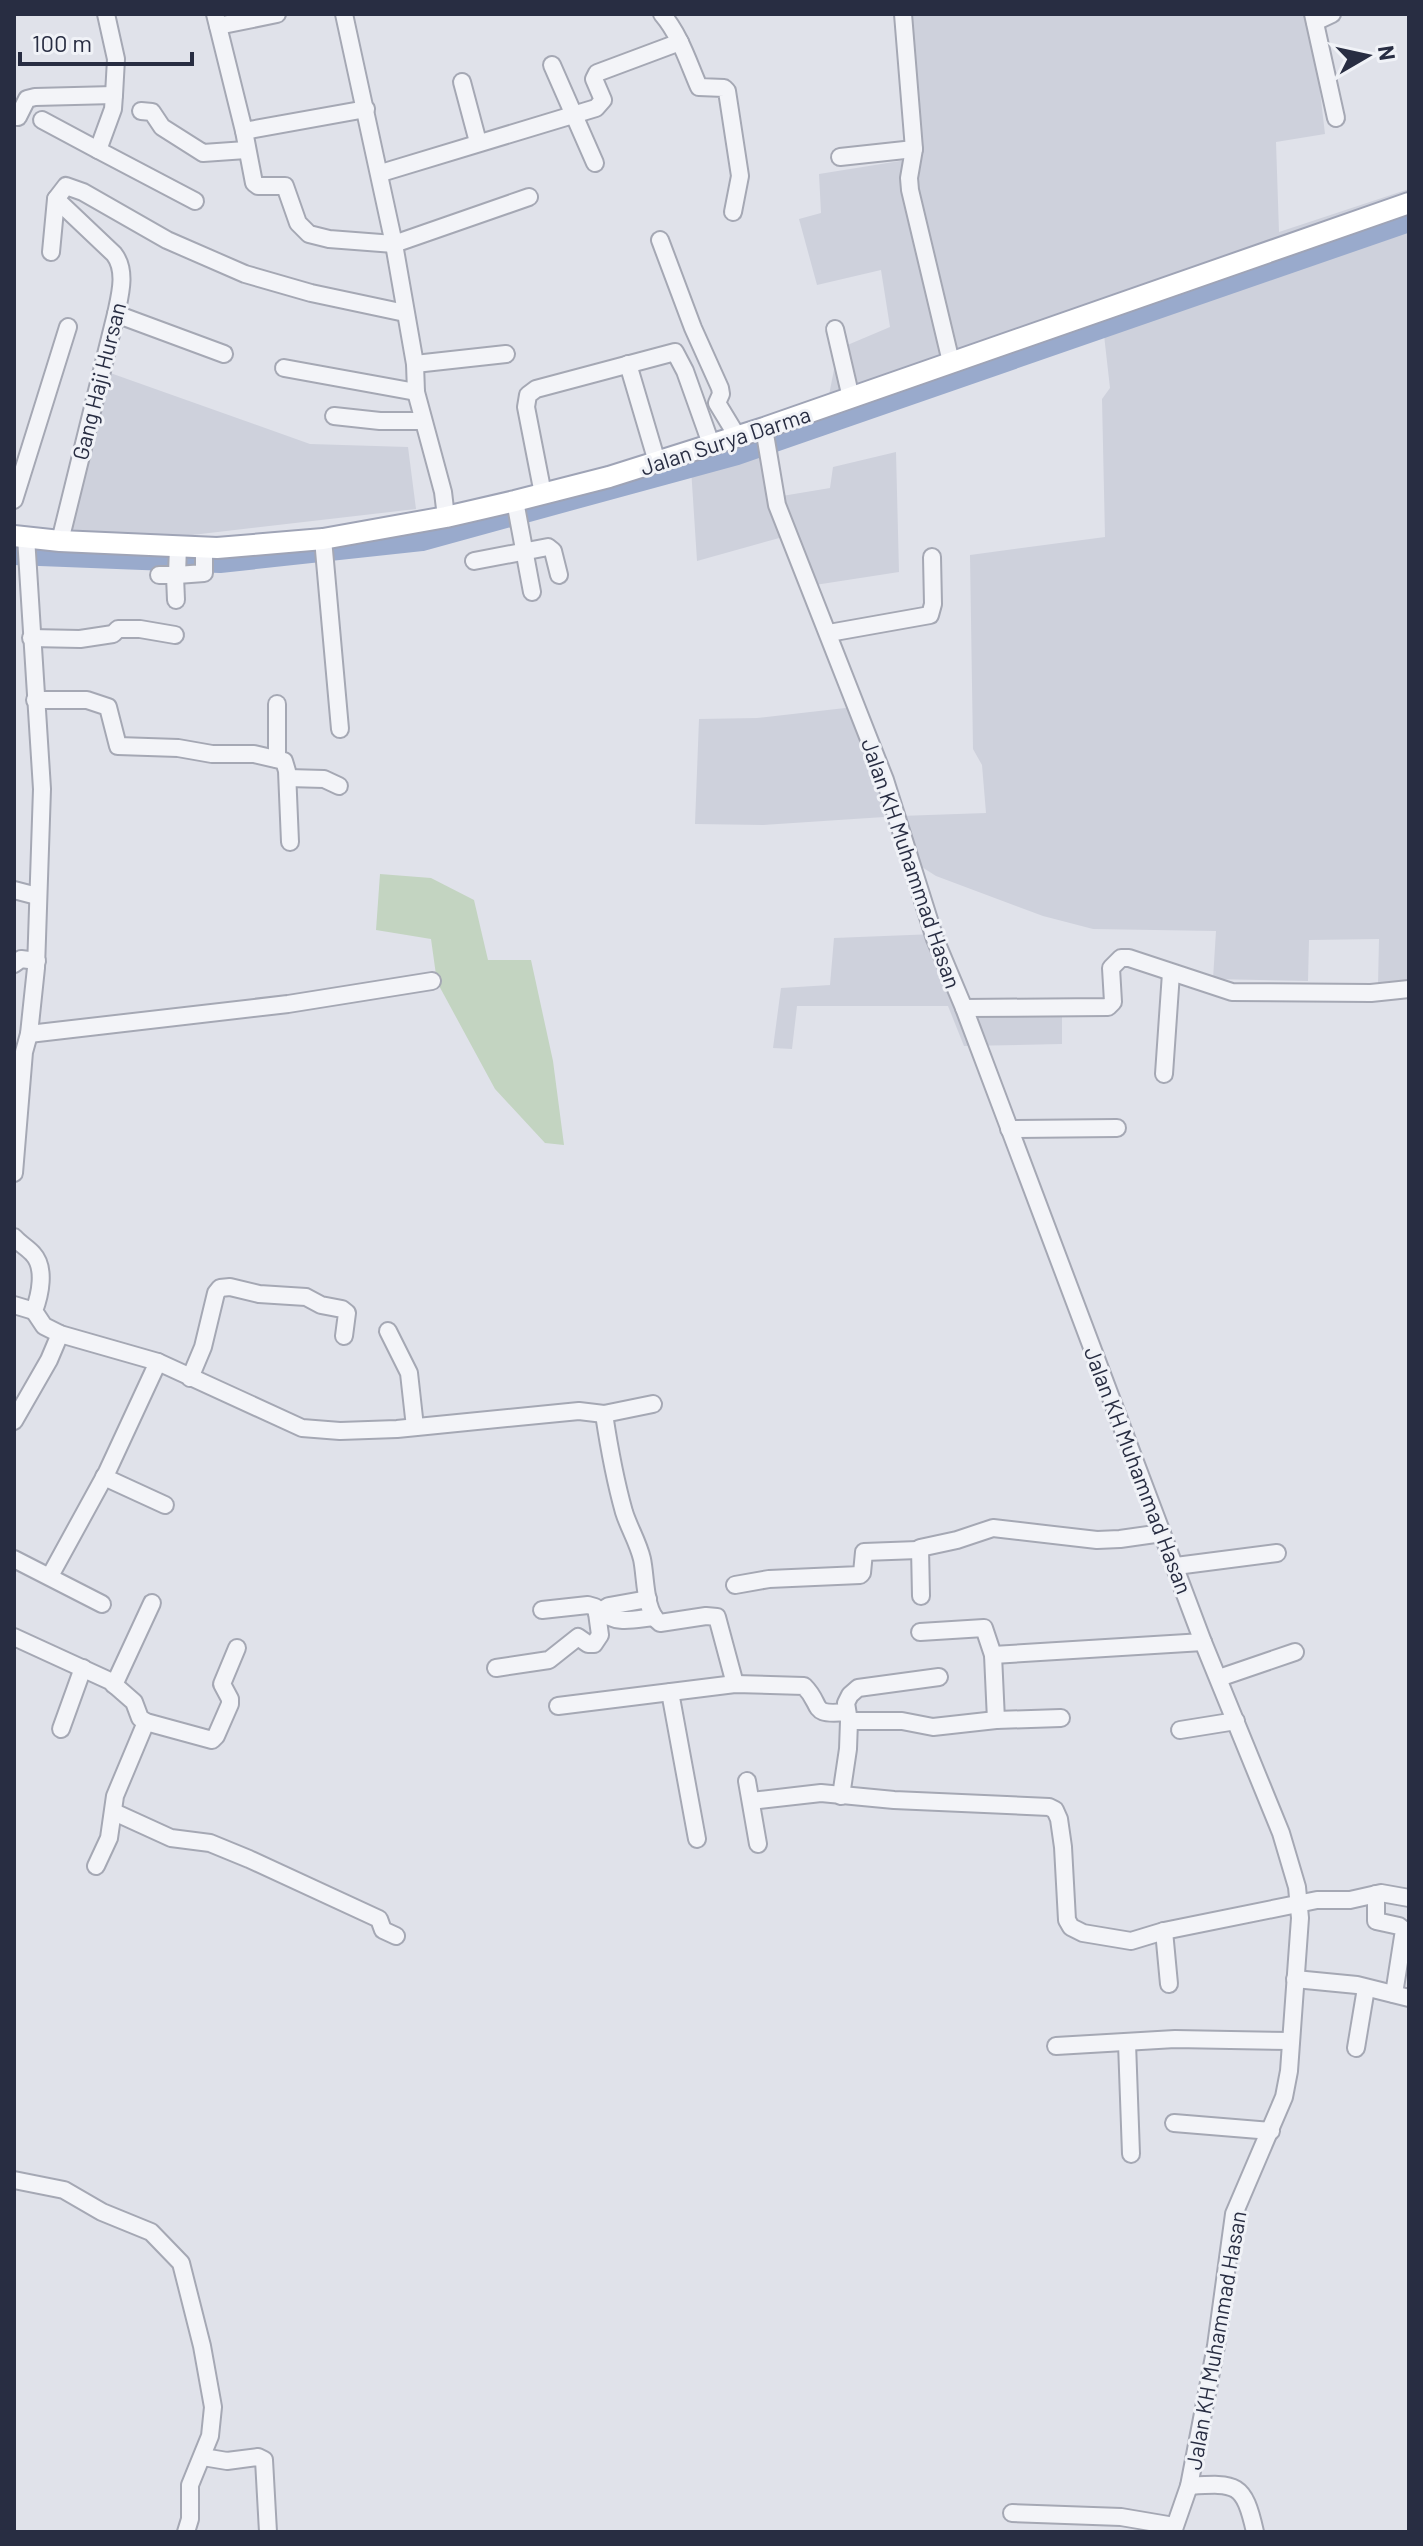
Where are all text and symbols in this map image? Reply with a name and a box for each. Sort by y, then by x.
scale bar [20,16,192,66]
north arrow [1327,16,1407,96]
text: 100 m [32,28,92,57]
text: N [1374,43,1402,62]
street label: Gang Haji Hursan [66,300,130,462]
street label: Jalan Surya Darma [637,400,813,480]
street label: Jalan KH Muhammad Hasan [857,735,967,991]
street label: Jalan KH Muhammad Hasan [1080,1343,1198,1597]
street label: Jalan KH Muhammad Hasan [1179,2208,1251,2472]

